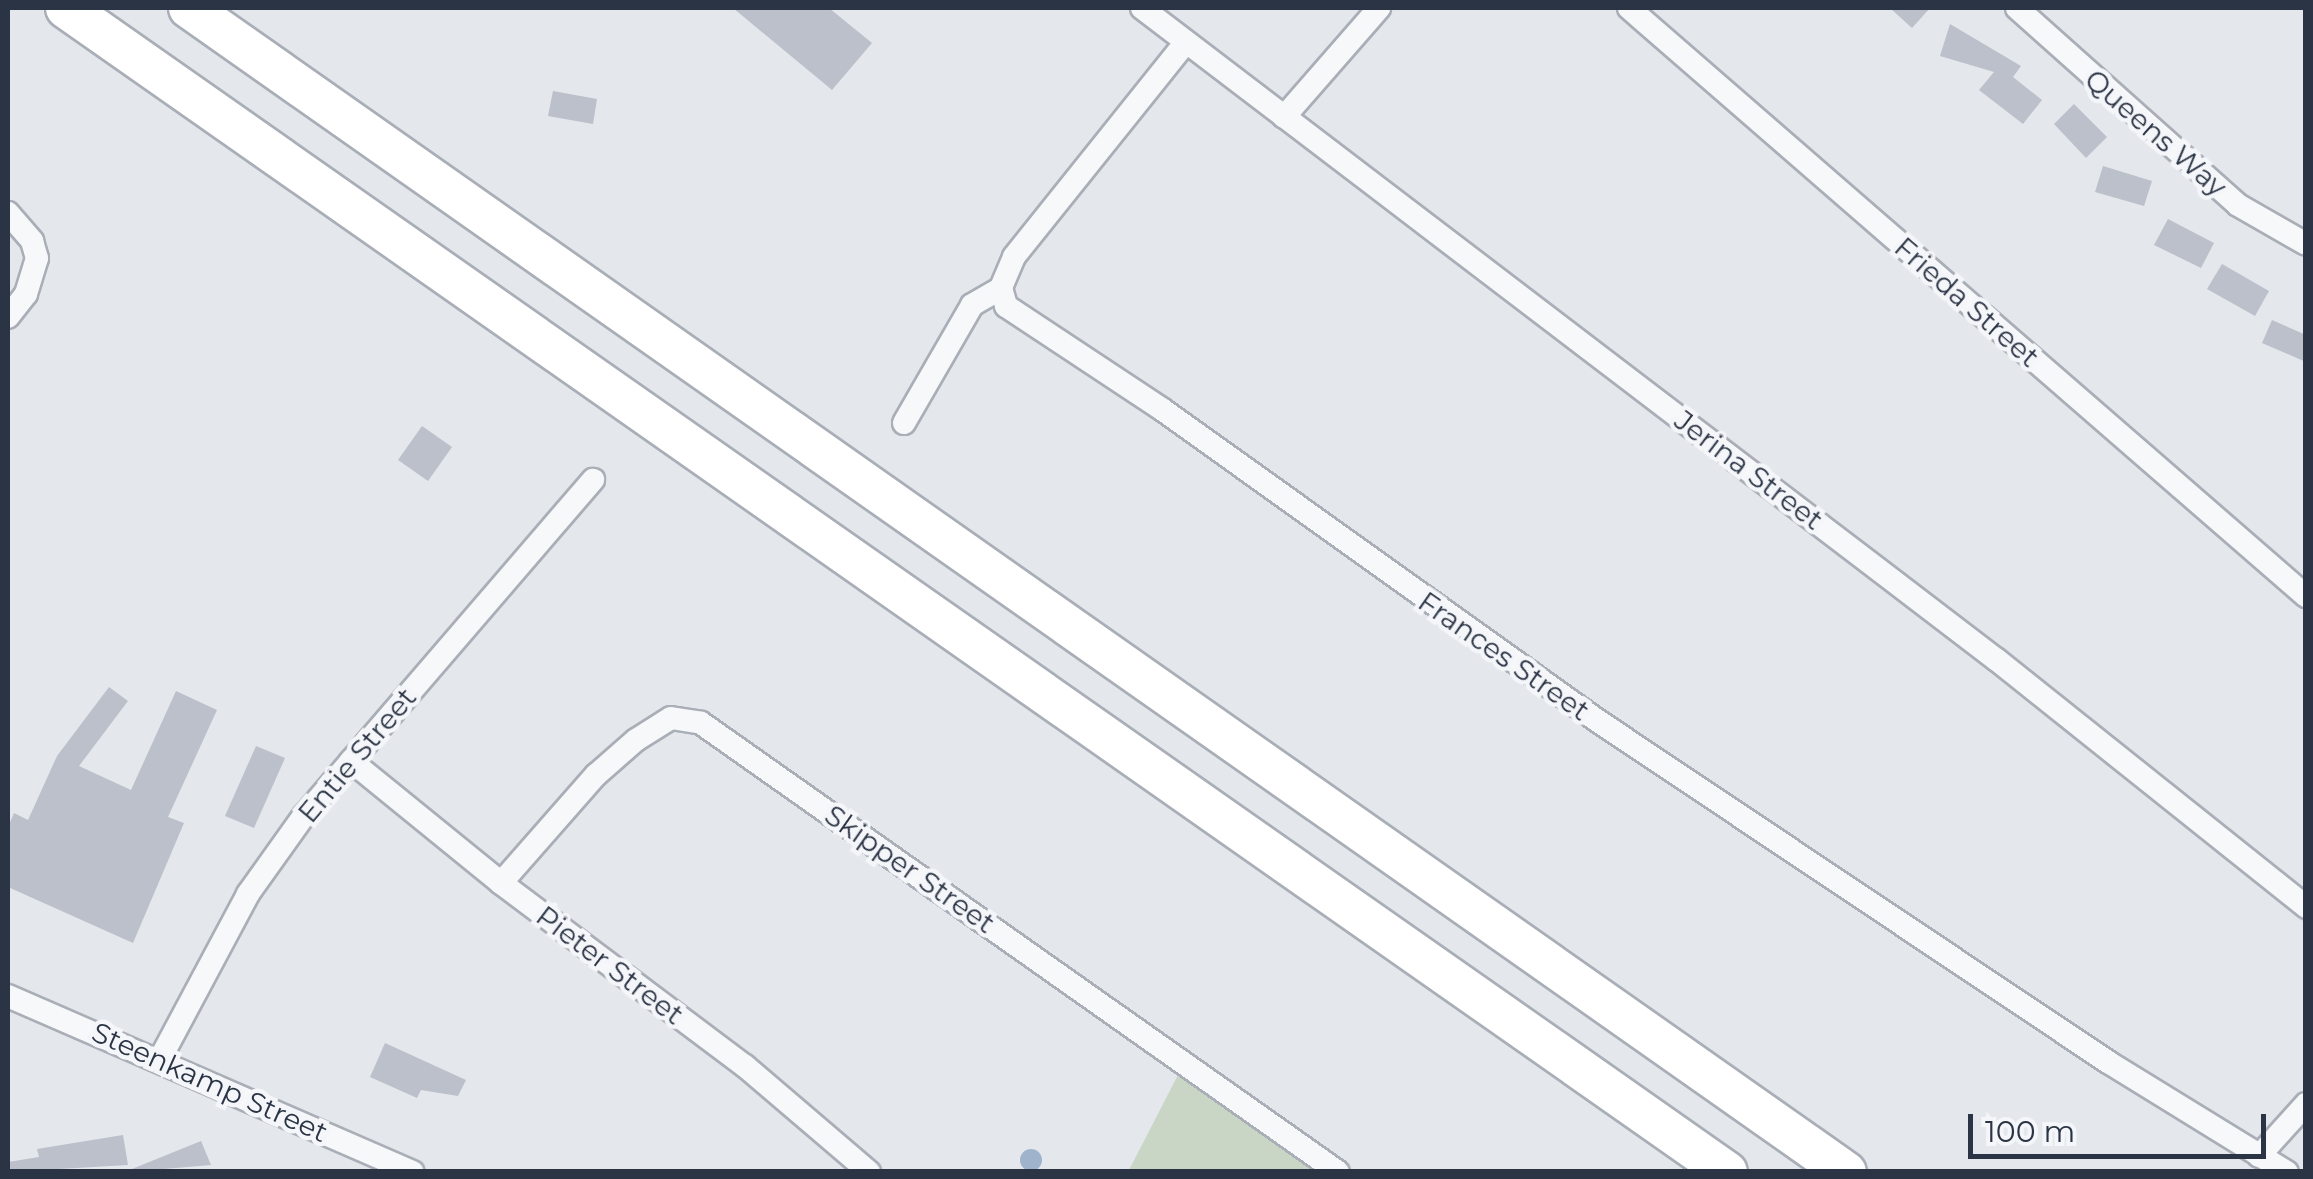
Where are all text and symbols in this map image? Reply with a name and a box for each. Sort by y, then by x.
street label: Queens Way [2078,62,2234,204]
street label: Frieda Street [1888,230,2046,374]
street label: Jerina Street [1668,403,1830,537]
street label: Frances Street [1412,585,1596,727]
street label: Entie Street [291,681,423,829]
street label: Skipper Street [819,798,1001,940]
street label: Pieter Street [530,899,690,1031]
street label: Steenkamp Street [87,1015,333,1149]
scale bar [1973,1094,2270,1156]
text: 100 m [1985,1113,2075,1150]

